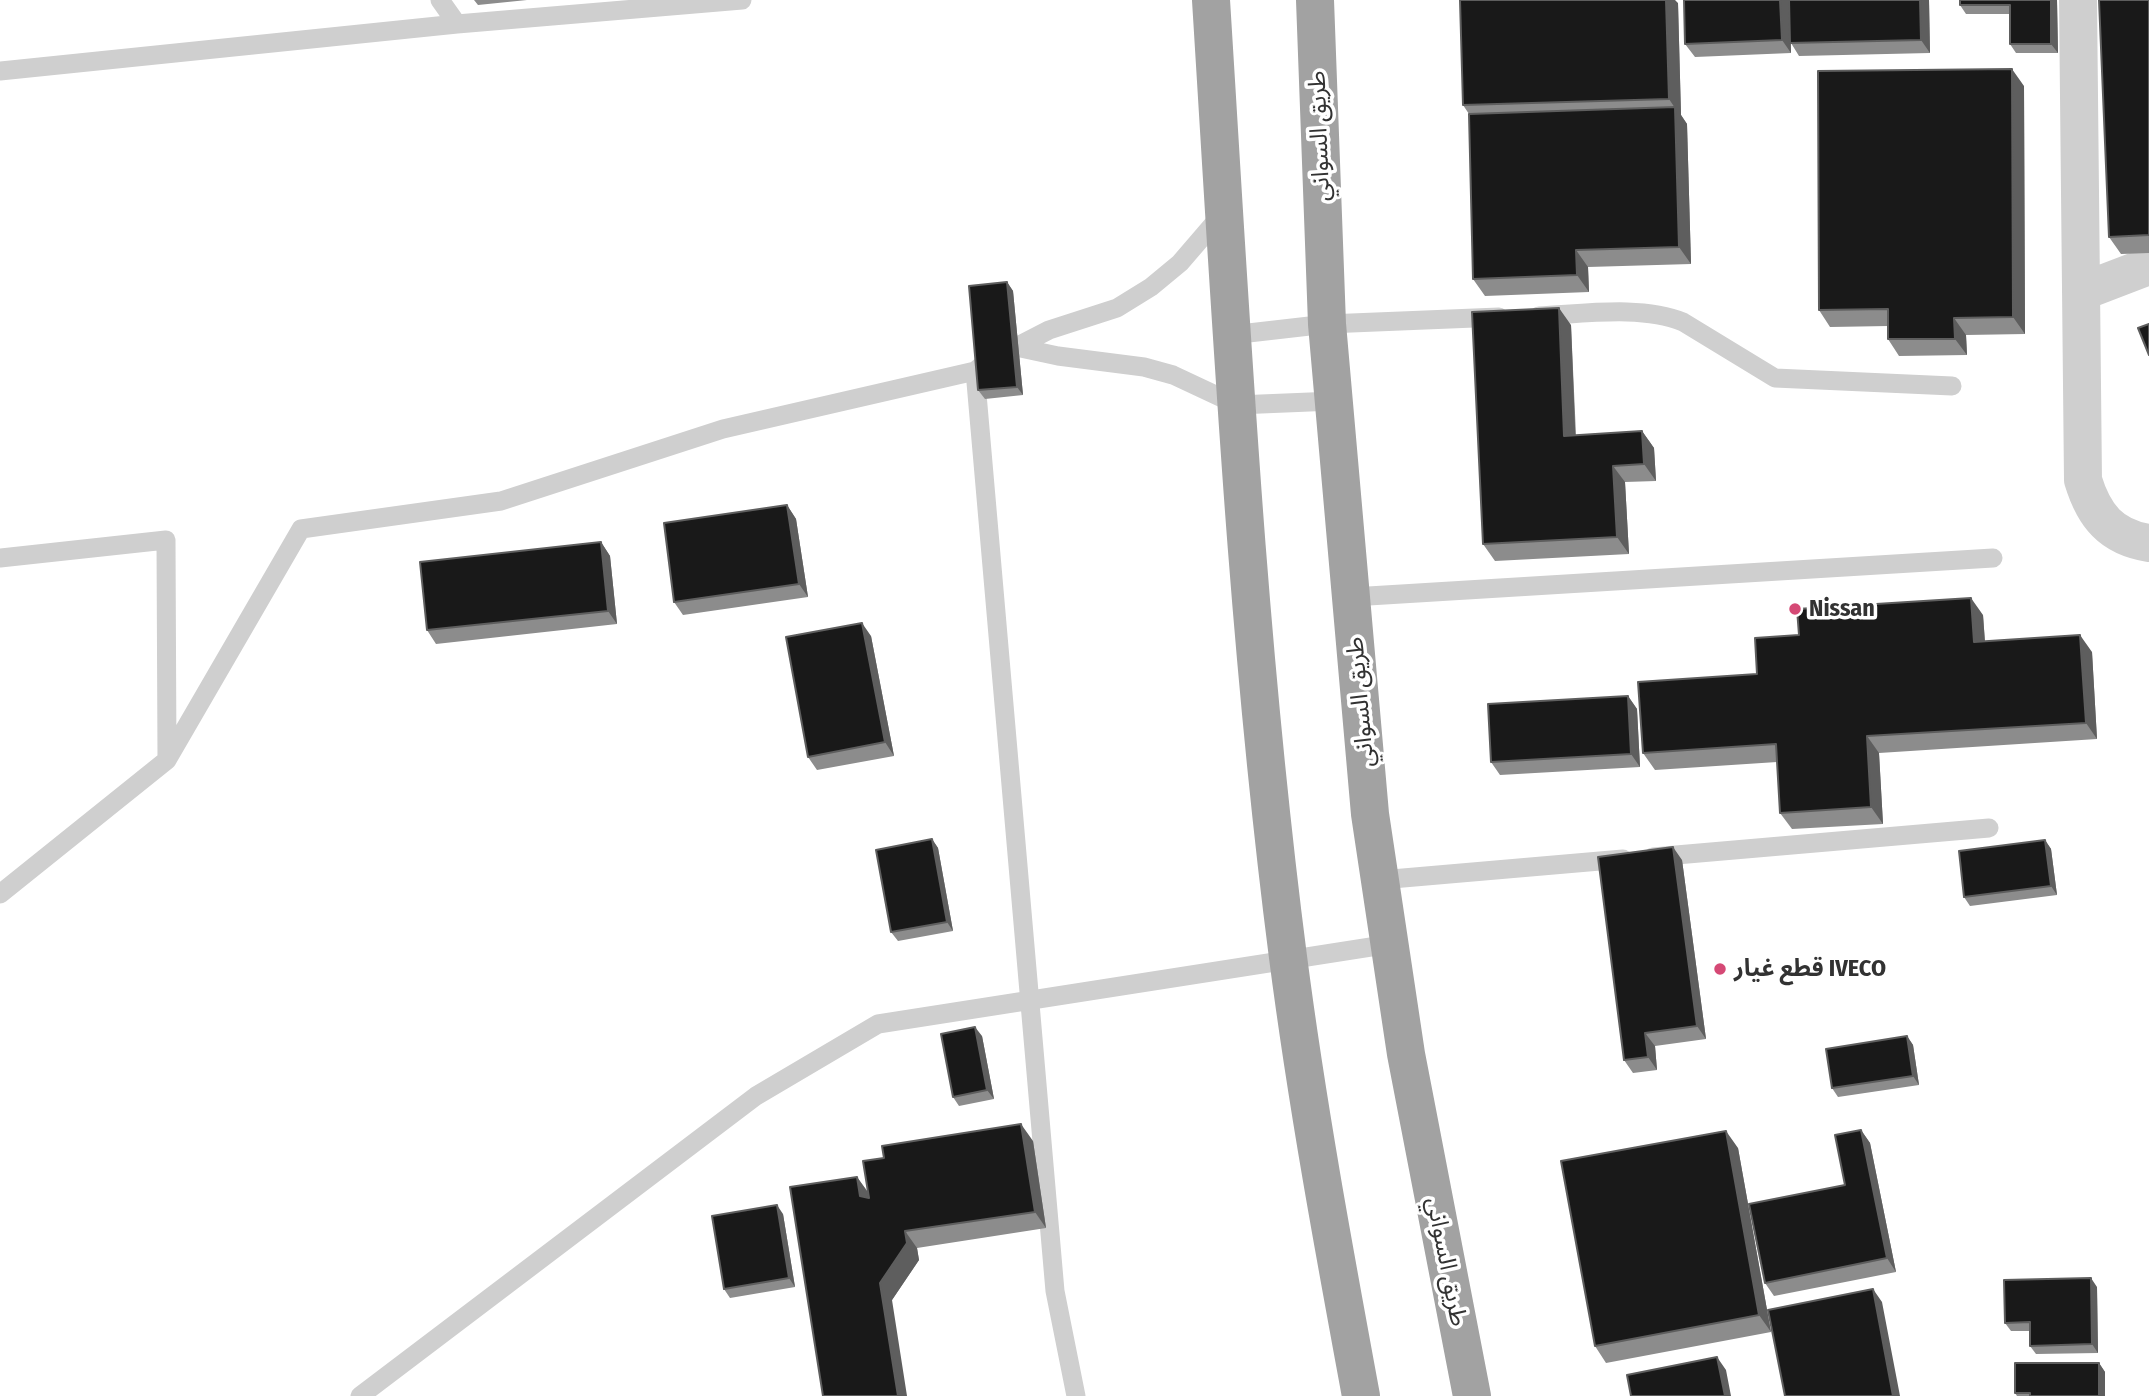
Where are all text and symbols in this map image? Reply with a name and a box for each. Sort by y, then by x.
street label: طريق السواني [1303,70,1337,202]
place label: Nissan [1809,595,1875,623]
marker: Nissan [1787,601,1803,617]
street label: طريق السواني [1341,636,1381,768]
place label: قطع غيار IVECO [1734,955,1886,983]
marker: قطع غيار IVECO [1712,961,1728,977]
street label: طريق السواني [1419,1195,1473,1329]

